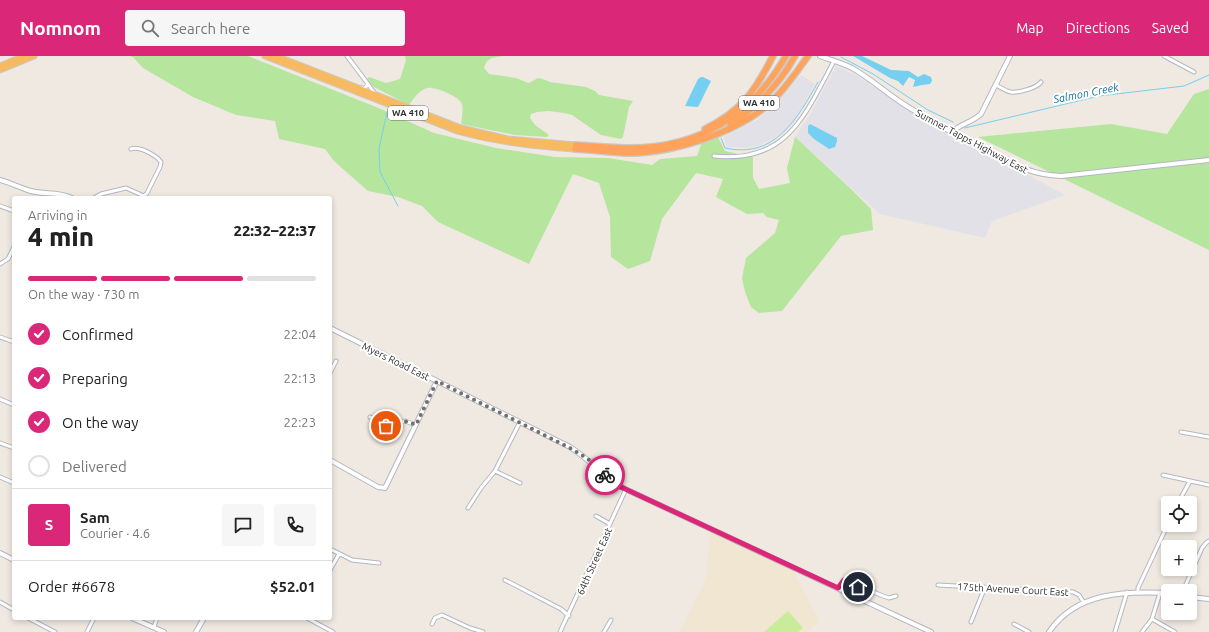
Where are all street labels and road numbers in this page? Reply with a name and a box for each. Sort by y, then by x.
road number: WA 410 [739,96,779,110]
road number: WA 410 [388,106,428,120]
street label: Sumner Tapps Highway East [914,107,1030,176]
street label: Myers Road East [360,340,431,383]
street label: 64th Street East [575,526,614,597]
street label: 175th Avenue Court East [957,581,1069,598]

